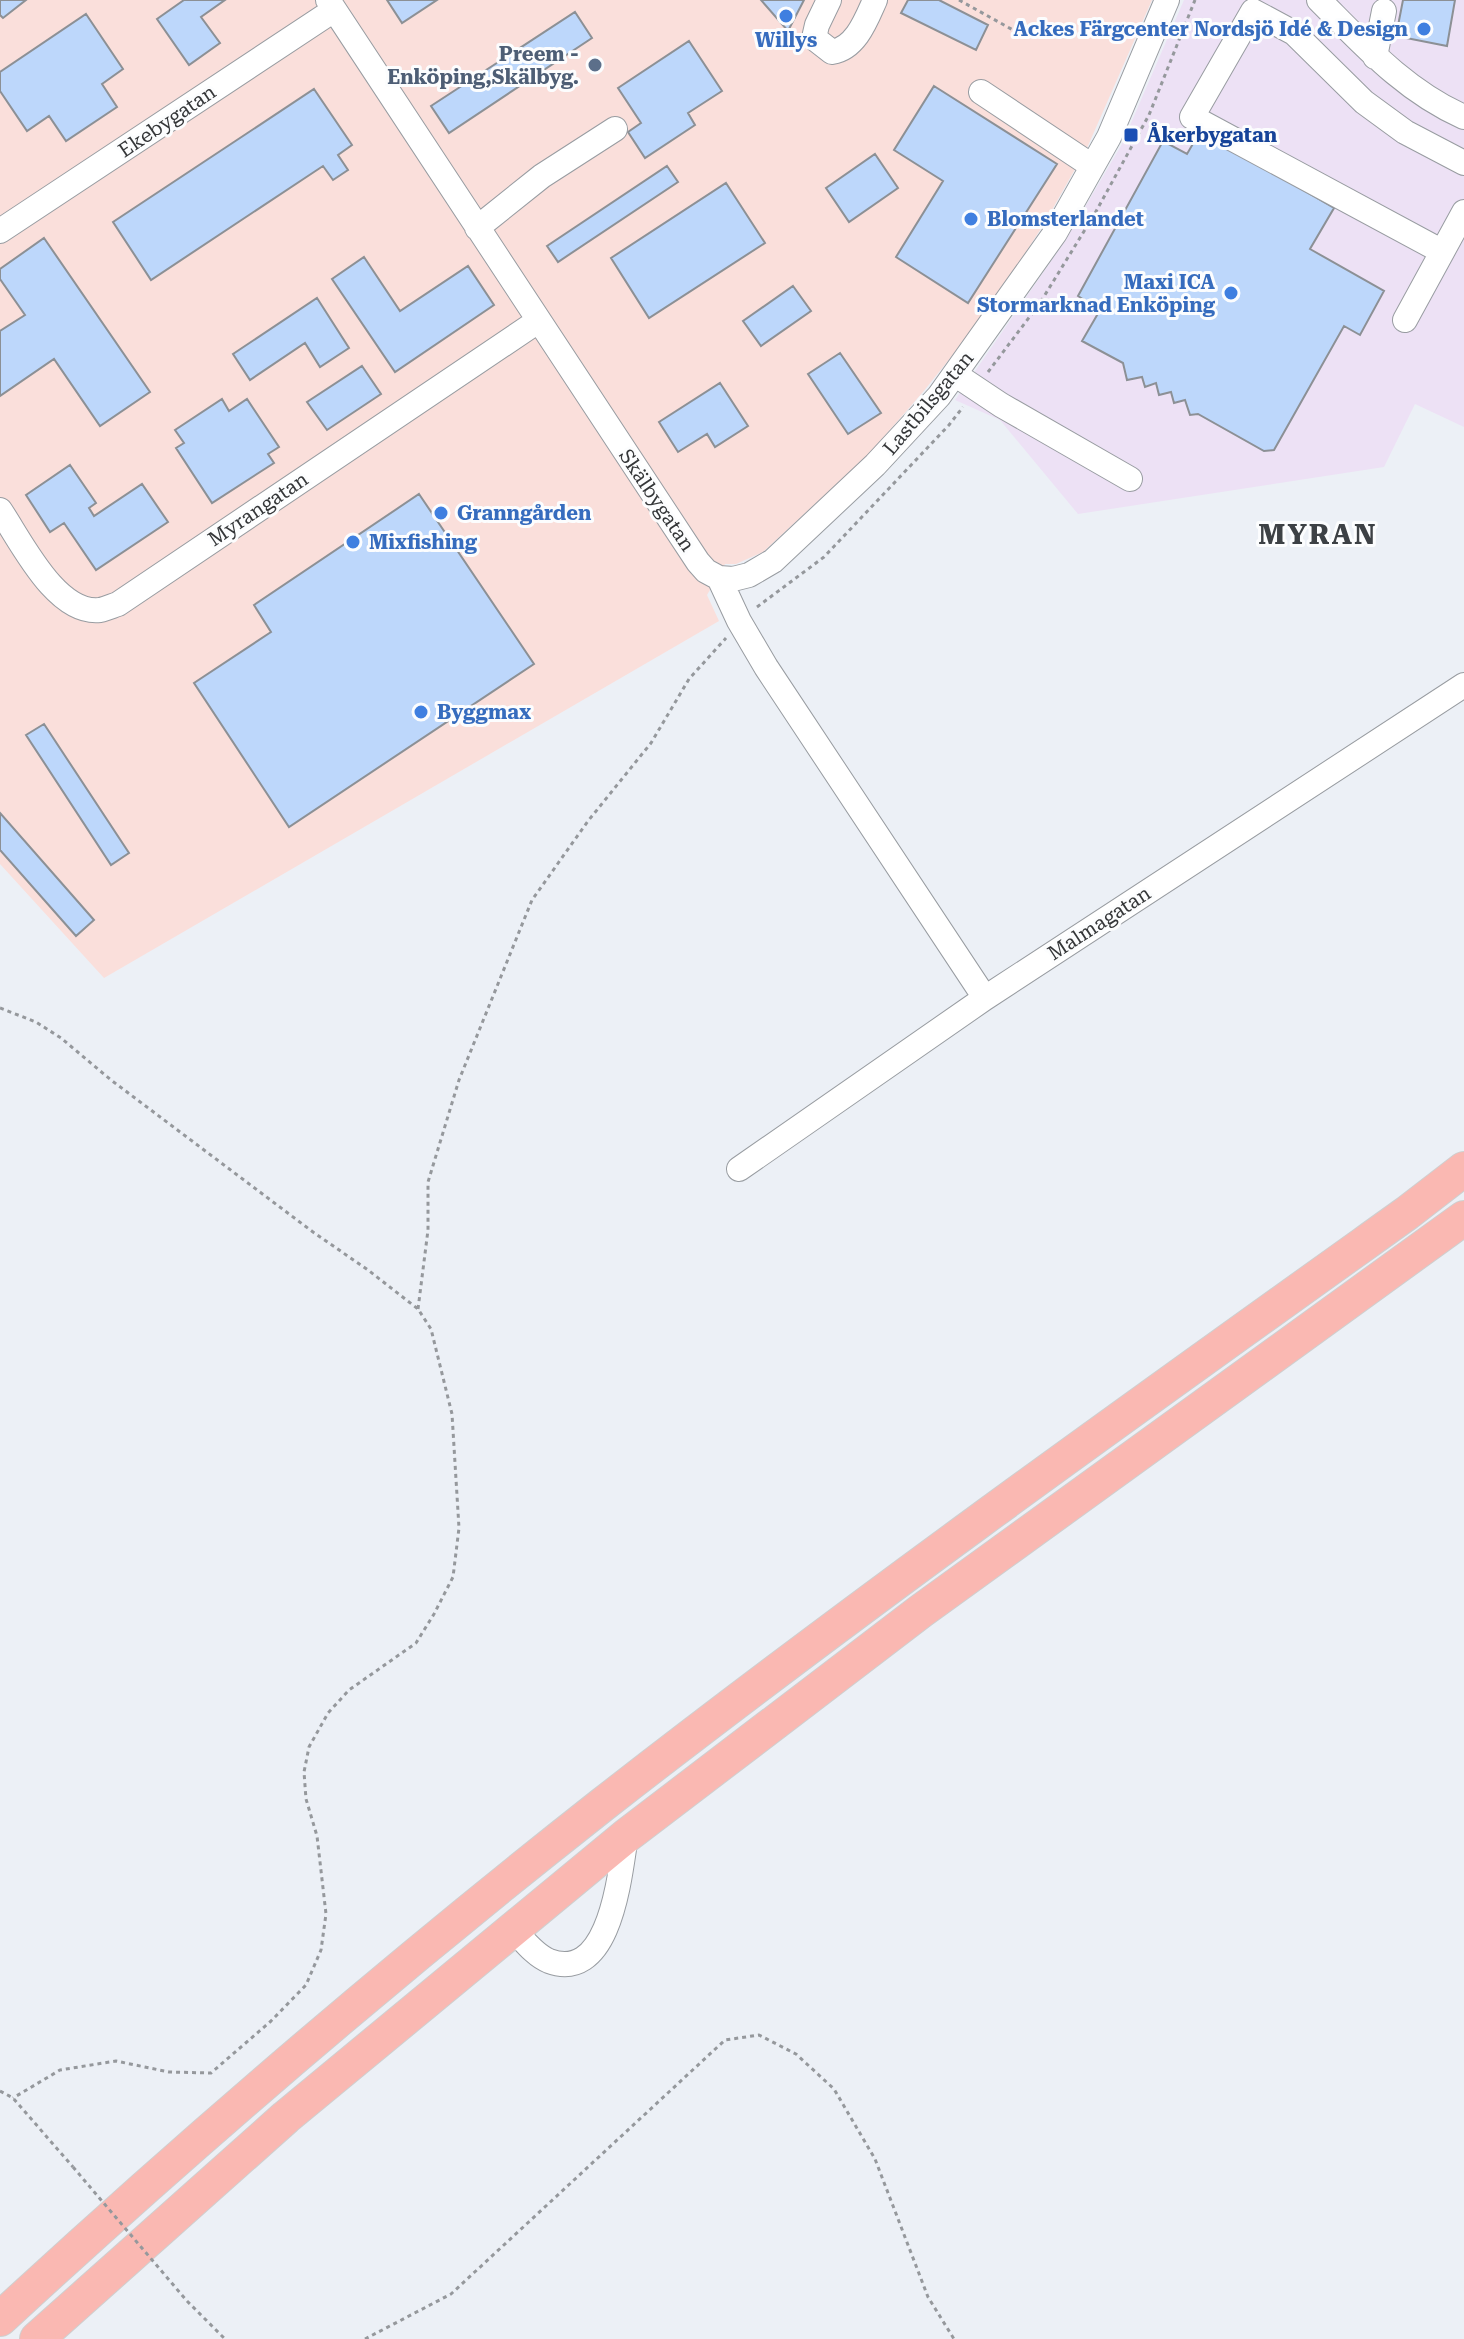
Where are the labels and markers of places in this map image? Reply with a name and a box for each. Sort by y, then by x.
marker: Willys [777,7,795,25]
place label: Ackes Färgcenter Nordsjö Idé & Design [1014,17,1409,41]
marker: Ackes Färgcenter Nordsjö Idé & Design [1415,20,1433,38]
place label: Willys [755,28,817,52]
place label: Preem - Enköping,Skälbyg. [387,42,579,89]
marker: Preem - Enköping,Skälbyg. [586,56,604,74]
place label: Åkerbygatan [1147,122,1278,147]
marker: Åkerbygatan [1122,126,1140,144]
place label: Blomsterlandet [987,207,1144,231]
marker: Blomsterlandet [962,210,980,228]
place label: Maxi ICA Stormarknad Enköping [977,270,1216,317]
marker: Maxi ICA Stormarknad Enköping [1222,284,1240,302]
place label: Granngården [457,501,592,525]
marker: Granngården [432,504,450,522]
place label: Mixfishing [369,530,478,554]
marker: Mixfishing [344,533,362,551]
place label: Byggmax [437,700,531,724]
marker: Byggmax [412,703,430,721]

